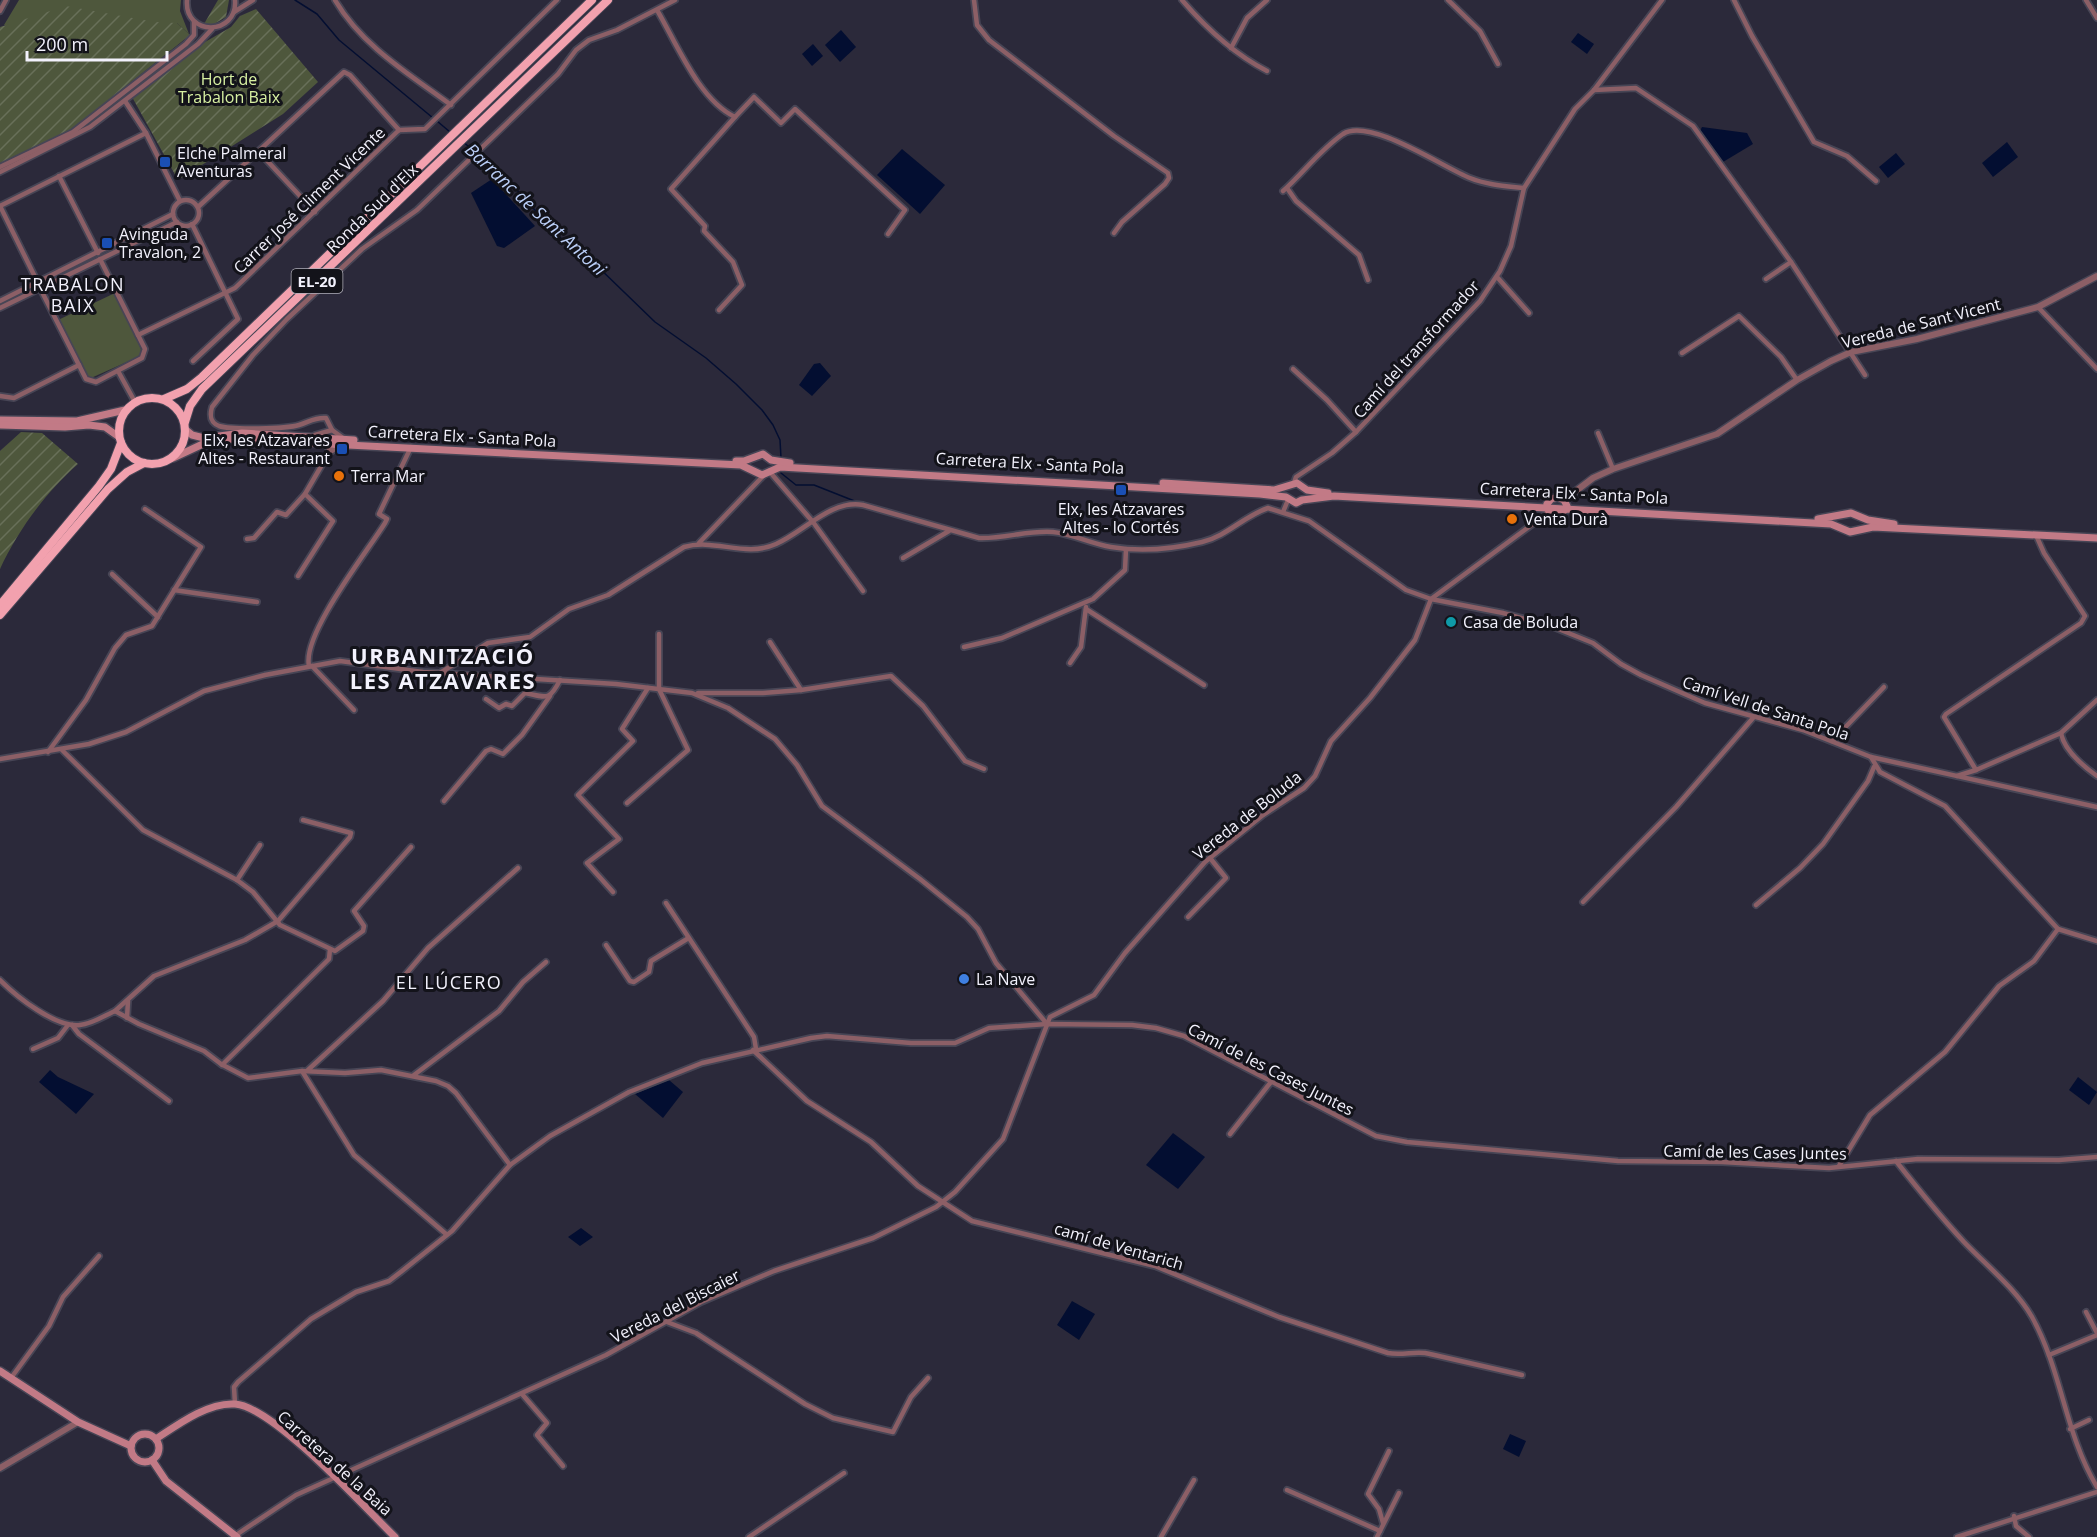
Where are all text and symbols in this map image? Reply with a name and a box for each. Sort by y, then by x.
scale bar [27,24,166,62]
text: 200 m [36,32,88,56]
park label: Hort de Trabalon Baix [178,68,281,108]
street label: Carrer José Climent Vicente [228,122,390,278]
water label: Barranc de Sant Antoni [460,137,612,281]
place label: Elche Palmeral Aventuras [177,142,286,182]
marker: Elche Palmeral Aventuras [158,155,172,169]
street label: Ronda Sud d'Elx [321,158,423,257]
place label: Avinguda Travalon, 2 [119,223,201,263]
marker: Avinguda Travalon, 2 [100,236,114,250]
road number: EL-20 [292,269,342,293]
district label: TRABALON BAIX [21,272,125,317]
street label: Camí del transformador [1348,275,1484,423]
street label: Vereda de Sant Vicent [1839,293,2003,353]
street label: Carretera Elx - Santa Pola [367,420,557,452]
place label: Elx, les Atzavares Altes - Restaurant [198,429,330,469]
marker: Elx, les Atzavares Altes - Restaurant [335,442,349,456]
street label: Carretera Elx - Santa Pola [935,447,1125,479]
place label: Terra Mar [351,465,425,487]
marker: Terra Mar [332,469,346,483]
street label: Carretera Elx - Santa Pola [1479,477,1669,509]
marker: Elx, les Atzavares Altes - lo Cortés [1114,483,1128,497]
place label: Elx, les Atzavares Altes - lo Cortés [1058,498,1184,538]
place label: Venta Durà [1524,508,1608,530]
marker: Venta Durà [1505,512,1519,526]
place label: Casa de Boluda [1463,611,1578,633]
marker: Casa de Boluda [1444,615,1458,629]
district label: URBANITZACIÓ LES ATZAVARES [350,640,536,695]
street label: Camí Vell de Santa Pola [1680,671,1852,745]
street label: Vereda de Boluda [1188,766,1306,864]
place label: La Nave [976,968,1035,990]
district label: EL LÚCERO [396,970,502,994]
marker: La Nave [957,972,971,986]
street label: Camí de les Cases Juntes [1184,1018,1358,1120]
street label: Camí de les Cases Juntes [1663,1139,1847,1165]
street label: camí de Ventarich [1052,1217,1186,1275]
street label: Vereda del Biscaier [607,1264,744,1348]
street label: Carretera de la Baia [273,1405,397,1521]

